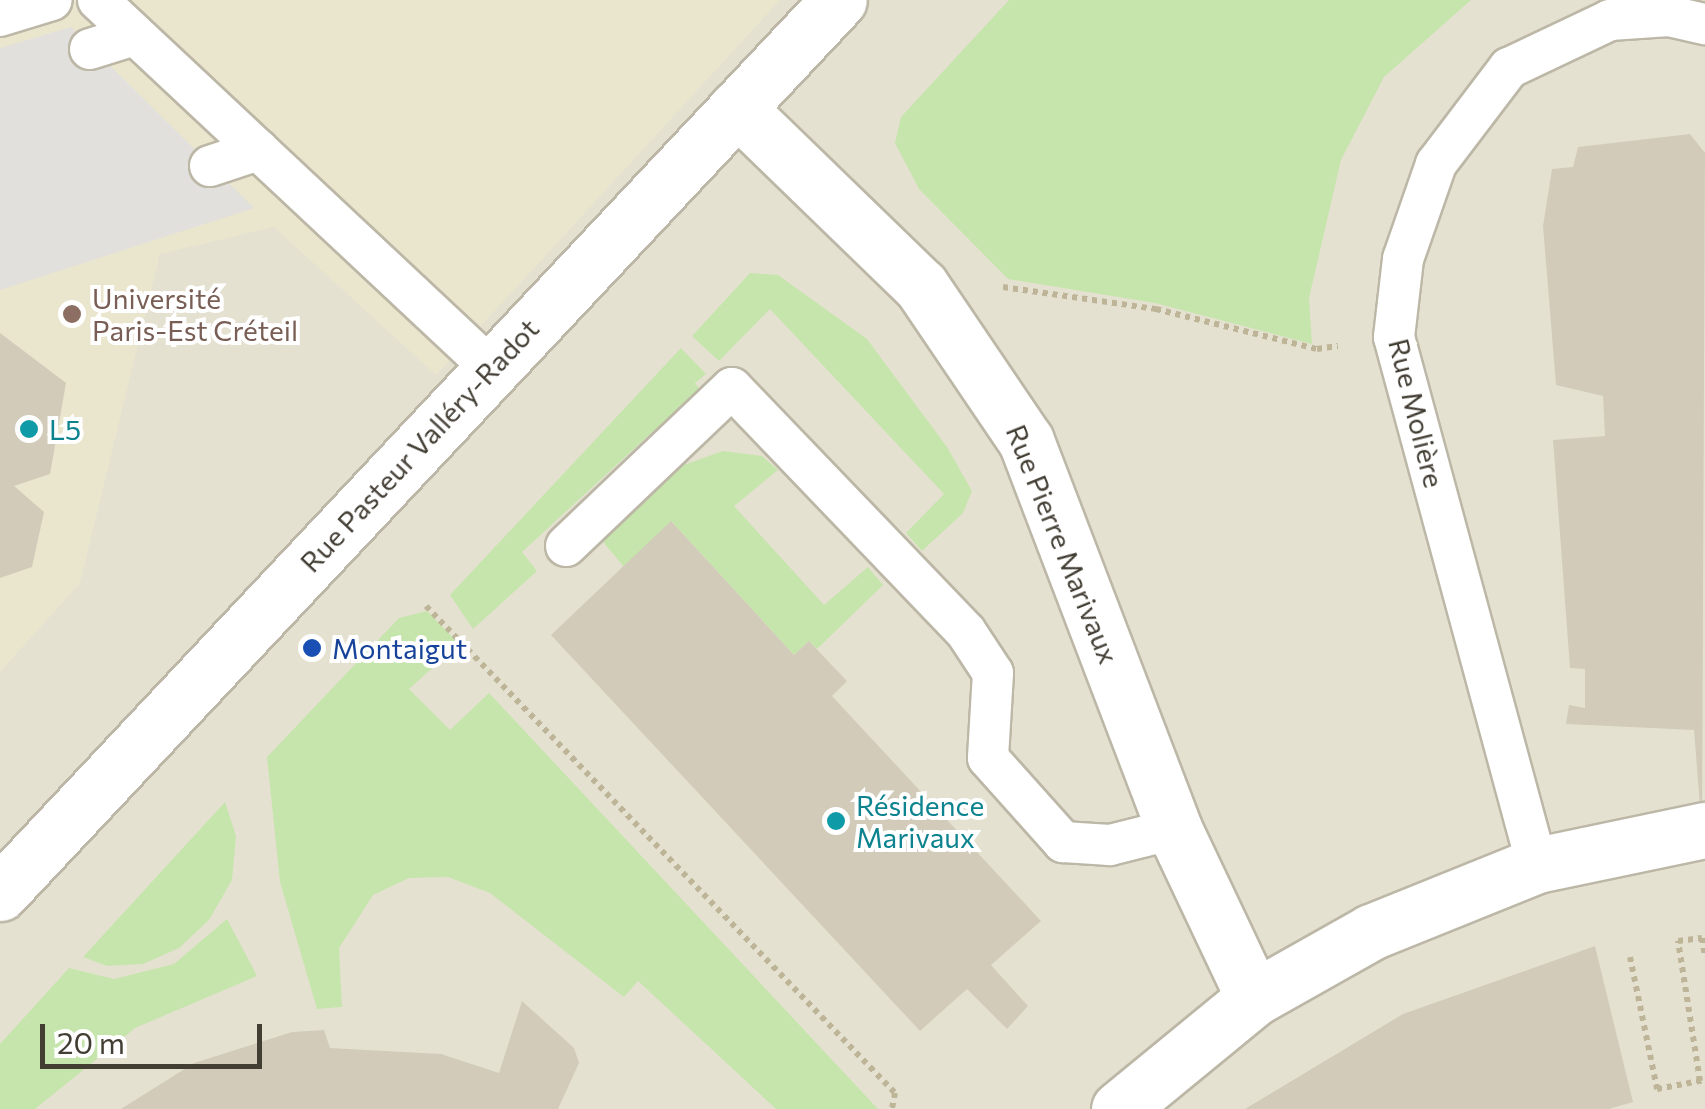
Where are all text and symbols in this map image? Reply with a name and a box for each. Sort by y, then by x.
place label: Université Paris-Est Créteil [92,281,298,347]
marker: Université Paris-Est Créteil [61,303,83,325]
street label: Rue Pasteur Valléry-Radot [293,311,545,579]
street label: Rue Molière [1382,335,1452,491]
place label: L5 [49,412,81,446]
marker: L5 [18,418,40,440]
street label: Rue Pierre Marivaux [1000,420,1126,668]
place label: Montaigut [332,631,467,665]
marker: Montaigut [301,637,323,659]
place label: Résidence Marivaux [856,788,984,854]
marker: Résidence Marivaux [825,810,847,832]
scale bar [45,1004,268,1066]
text: 20 m [57,1023,125,1060]

